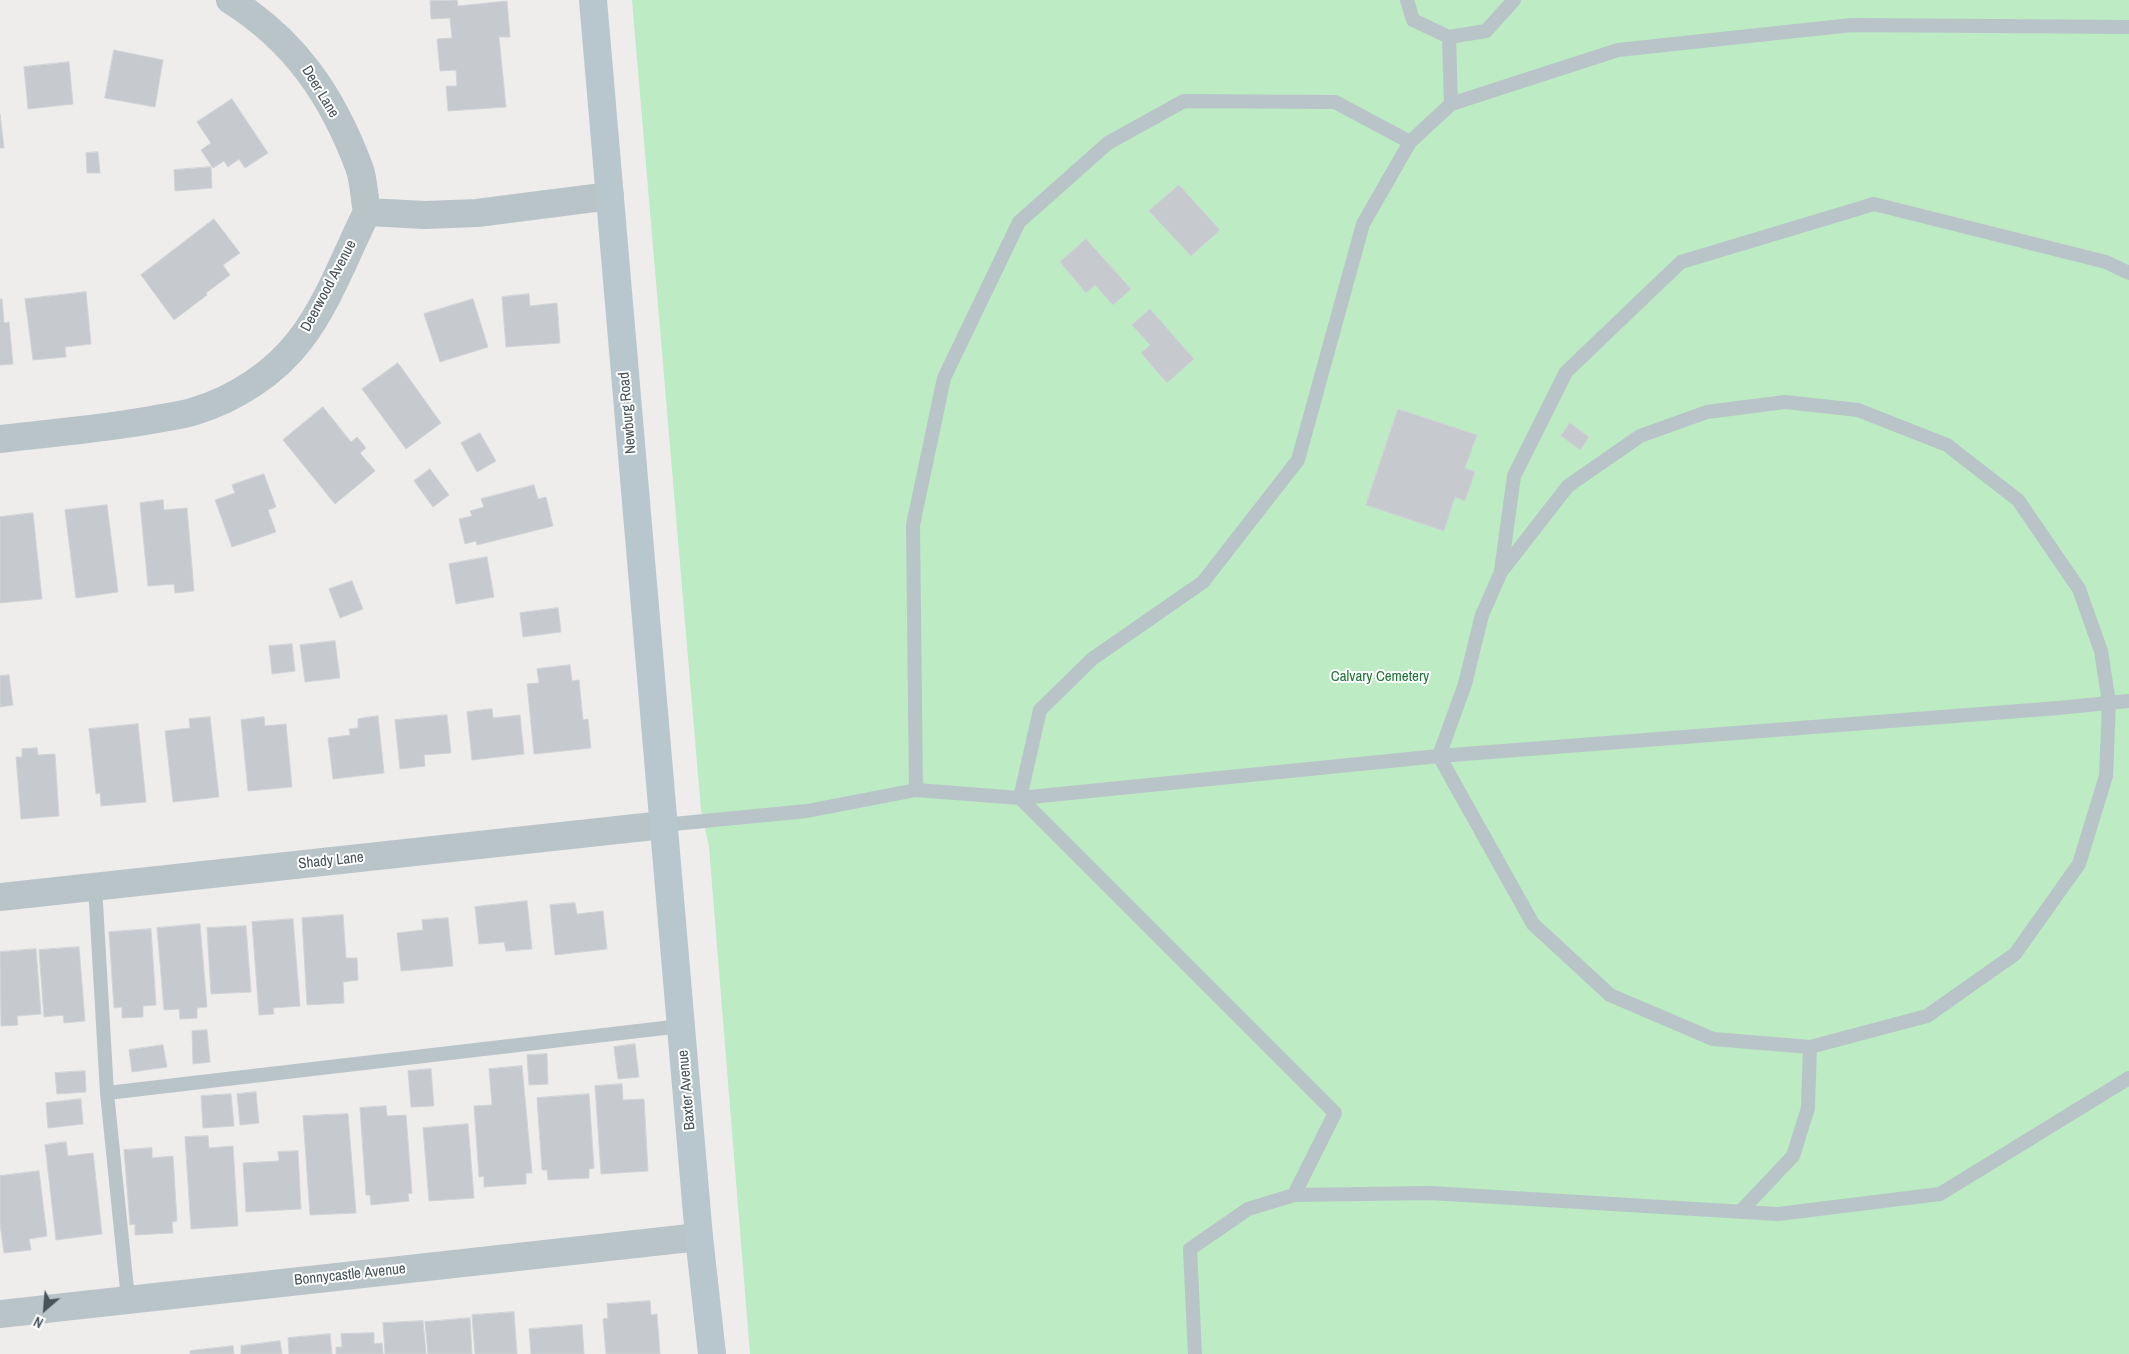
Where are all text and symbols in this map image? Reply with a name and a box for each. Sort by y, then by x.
street label: Deer Lane [297,63,343,121]
street label: Deerwood Avenue [297,237,361,335]
street label: Newburg Road [615,371,641,455]
park label: Calvary Cemetery [1331,668,1429,686]
street label: Shady Lane [297,849,365,873]
street label: Baxter Avenue [675,1049,699,1131]
street label: Bonnycastle Avenue [293,1260,407,1290]
north arrow [20,1284,70,1334]
text: N [30,1312,46,1332]

